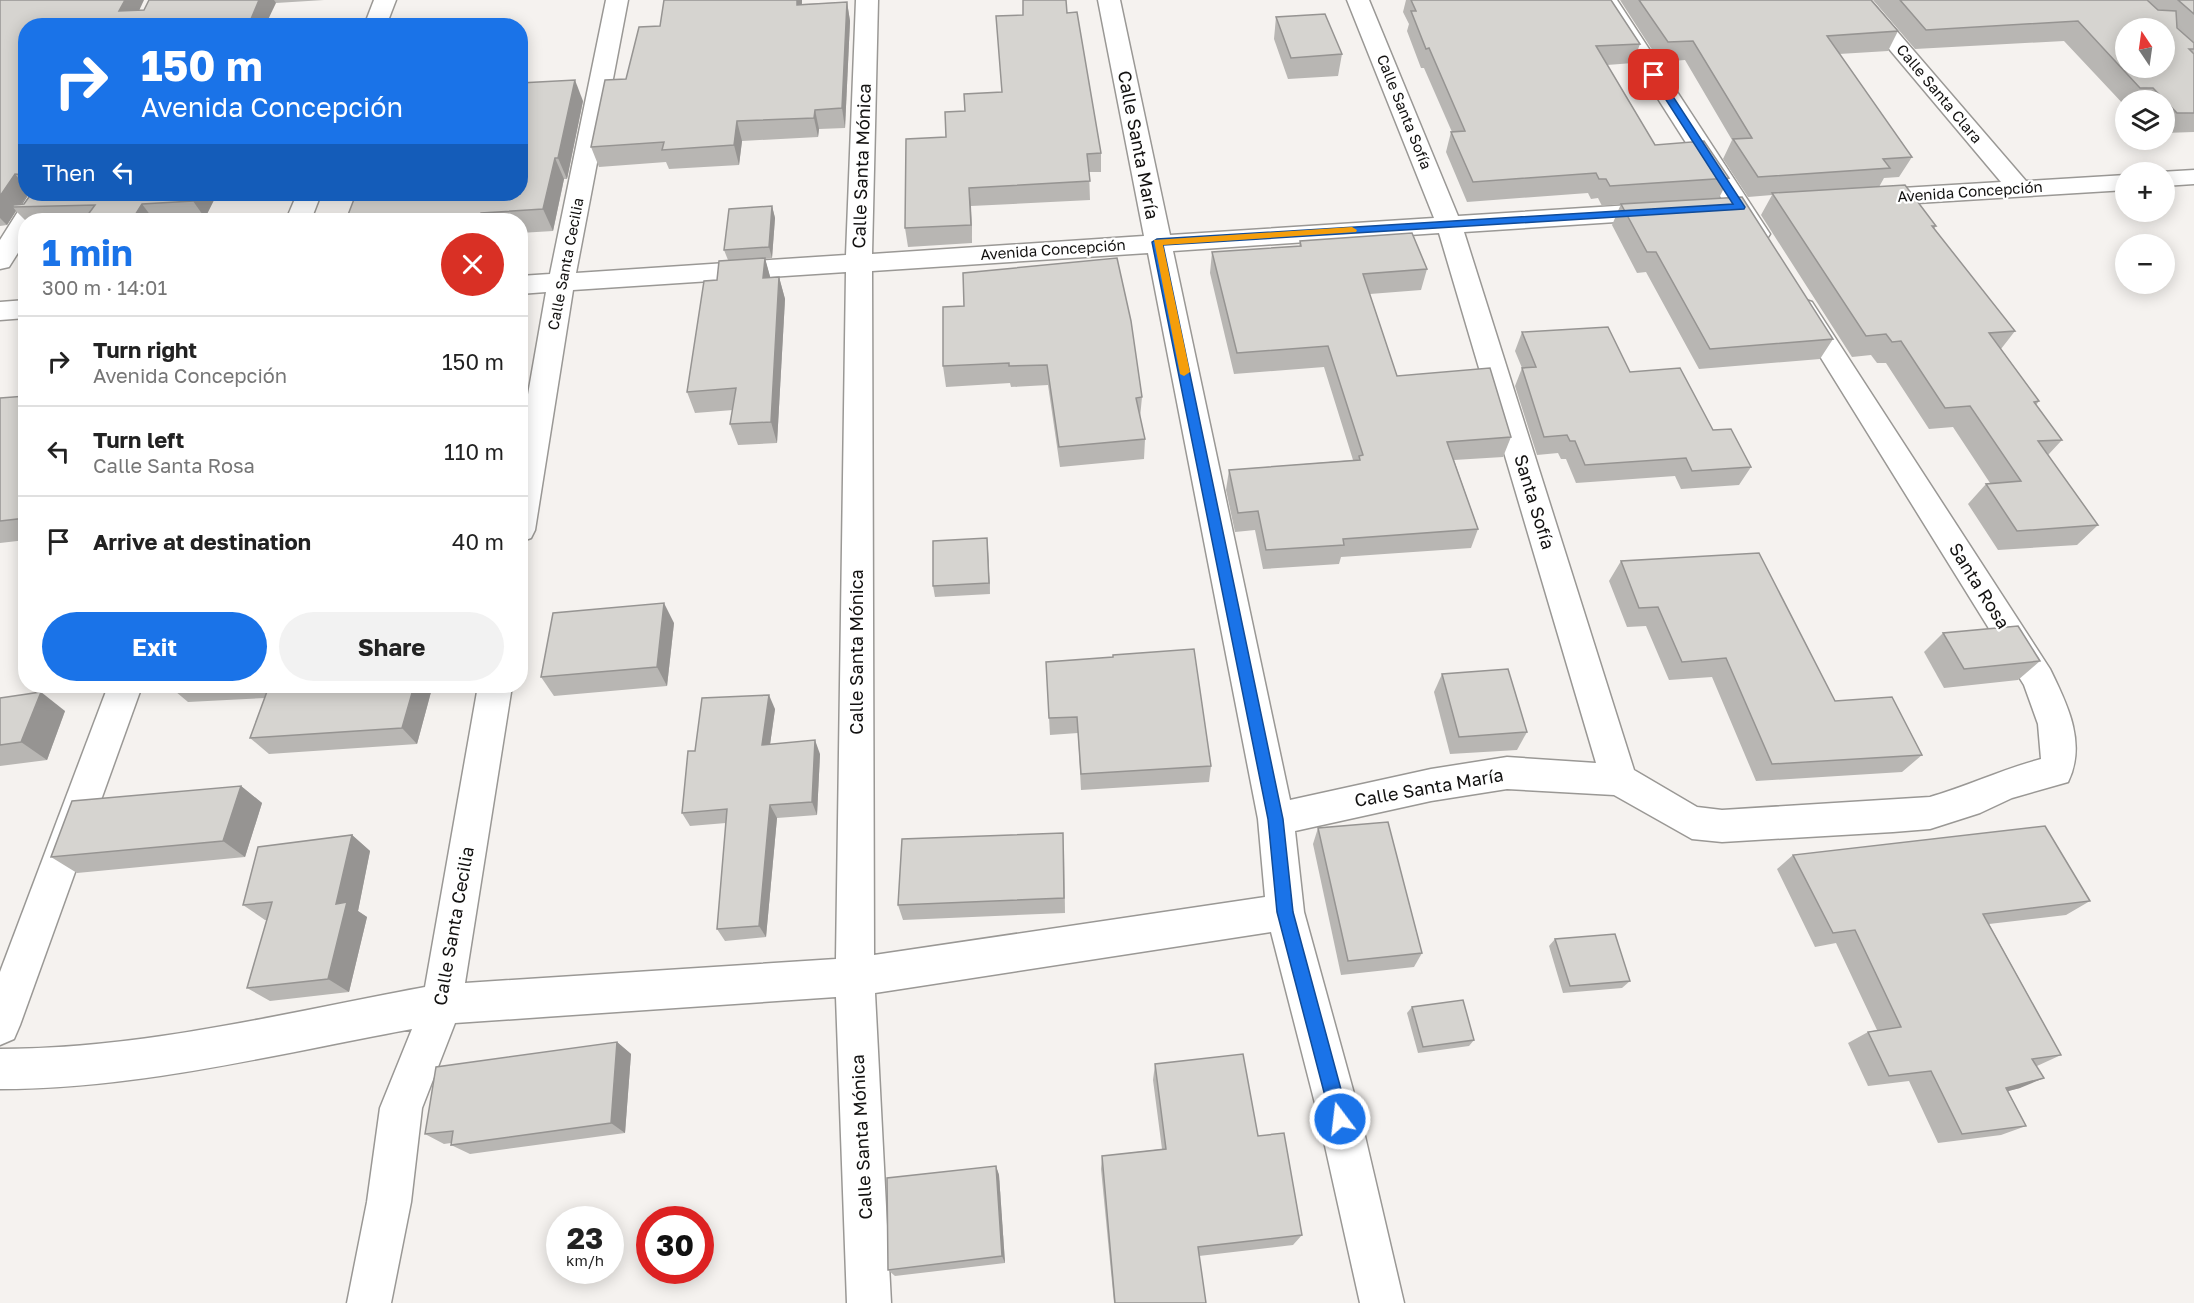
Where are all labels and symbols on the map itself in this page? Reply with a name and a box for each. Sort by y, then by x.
north arrow [2115,18,2175,78]
street label: Calle Santa Clara [1893,40,1986,146]
pin [1628,49,1679,100]
street label: Calle Santa Sofía [1374,52,1436,172]
street label: Calle Santa María [1114,69,1164,221]
street label: Calle Santa Mónica [847,83,875,249]
street label: Avenida Concepción [1897,177,2043,205]
street label: Calle Santa Cecilia [543,196,587,331]
street label: Avenida Concepción [980,235,1126,263]
street label: Santa Sofía [1510,452,1560,552]
street label: Santa Rosa [1945,538,2015,632]
street label: Calle Santa Mónica [845,569,867,735]
street label: Calle Santa María [1353,763,1505,811]
street label: Calle Santa Cecilia [428,845,478,1007]
street label: Calle Santa Mónica [846,1054,876,1220]
position arrow [1308,1087,1372,1151]
speed limit sign: 30 [636,1206,714,1284]

